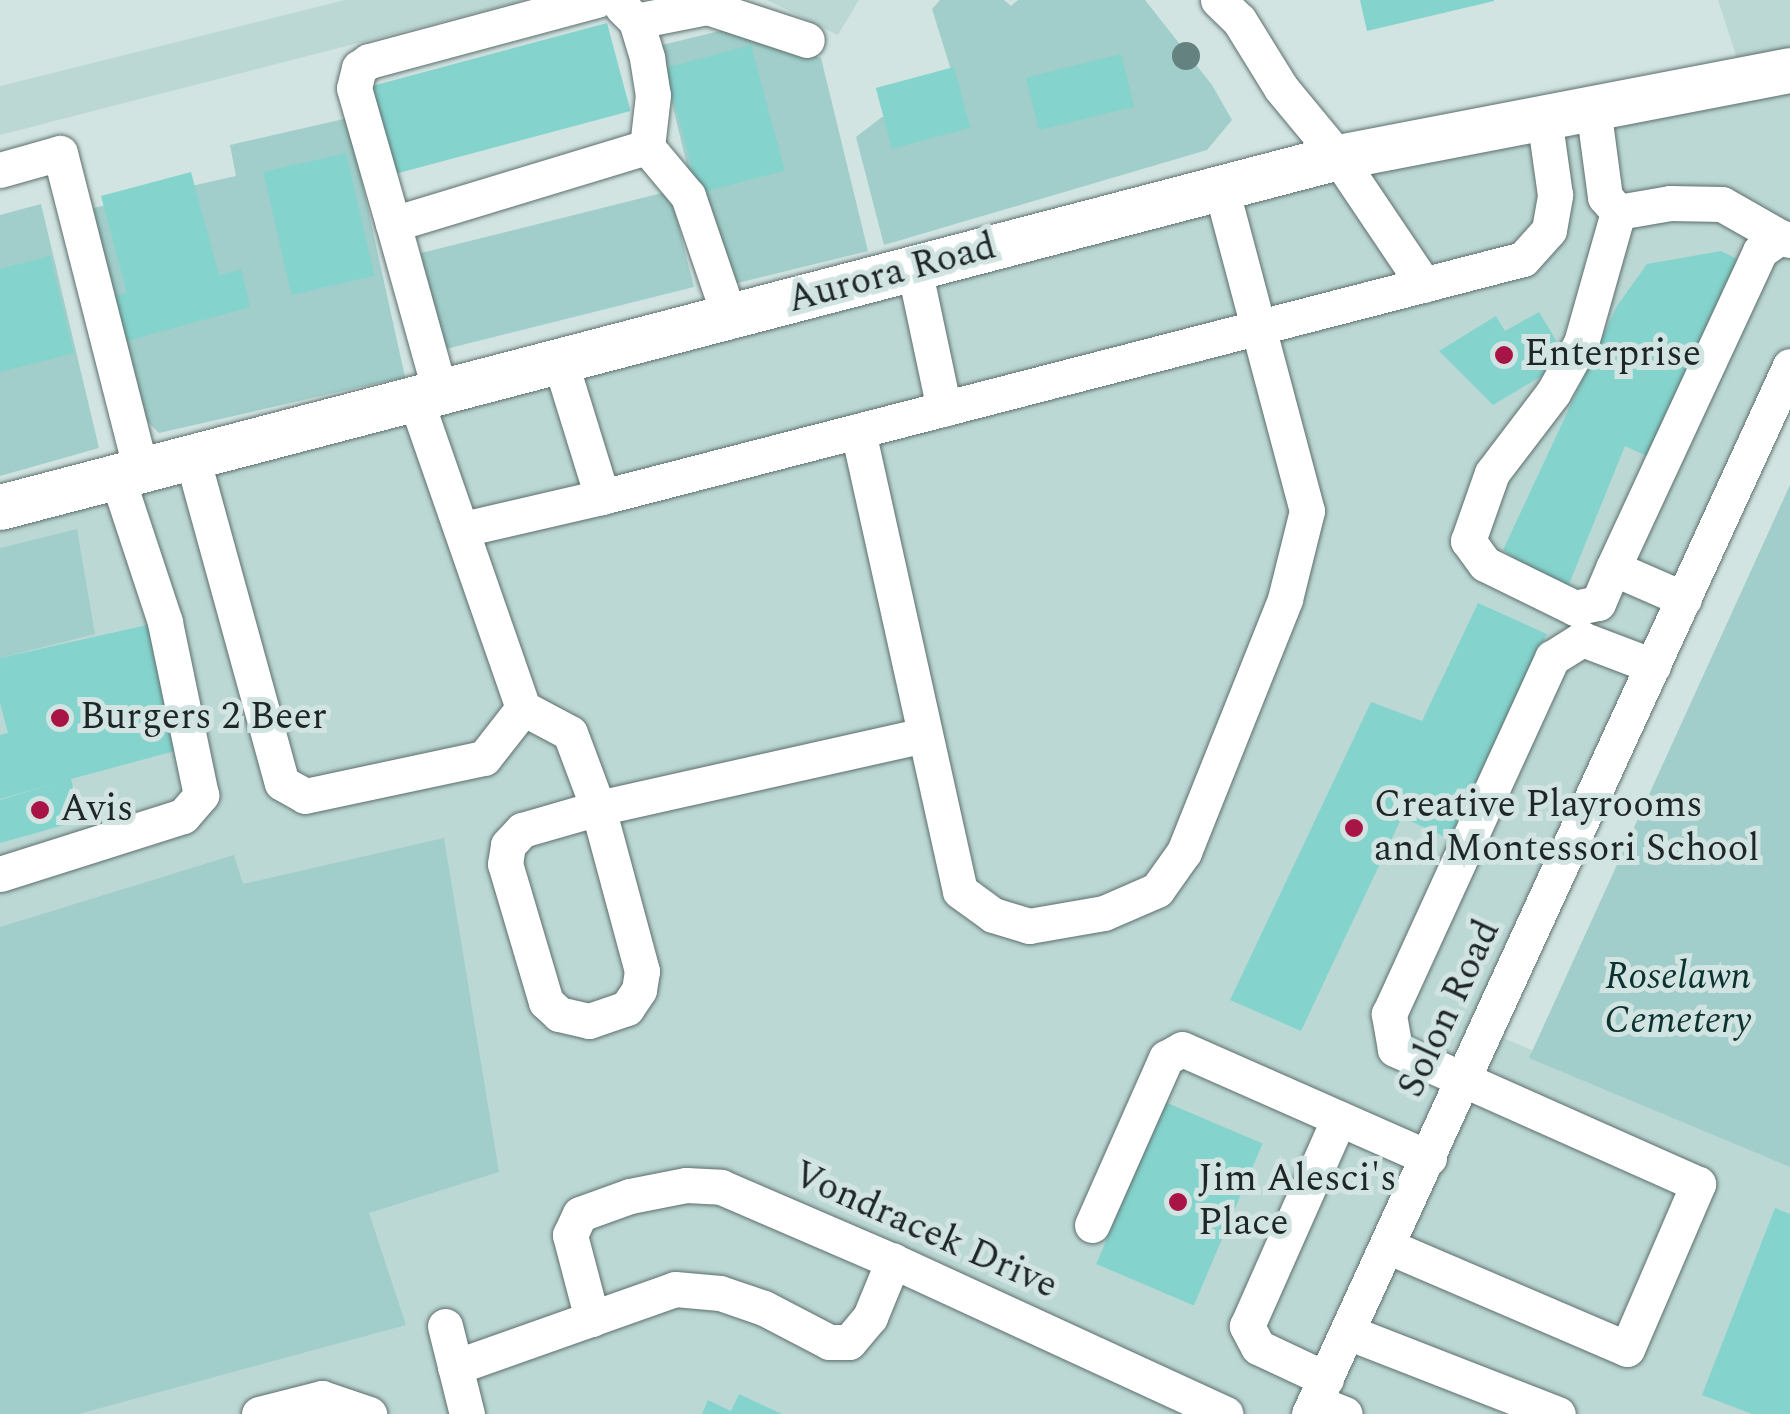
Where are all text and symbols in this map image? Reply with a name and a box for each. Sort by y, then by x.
street label: Aurora Road [783,224,1001,324]
place label: Enterprise [1524,332,1701,378]
marker: Enterprise [1493,344,1515,366]
place label: Burgers 2 Beer [80,695,327,741]
marker: Burgers 2 Beer [49,707,71,729]
place label: Creative Playrooms and Montessori School [1374,783,1759,872]
place label: Avis [60,787,134,833]
marker: Avis [29,799,51,821]
marker: Creative Playrooms and Montessori School [1343,817,1365,839]
street label: Solon Road [1389,913,1511,1105]
park label: Roselawn Cemetery [1605,955,1751,1044]
street label: Vondracek Drive [786,1152,1064,1310]
place label: Jim Alesci's Place [1198,1157,1397,1246]
marker: Jim Alesci's Place [1167,1191,1189,1213]

